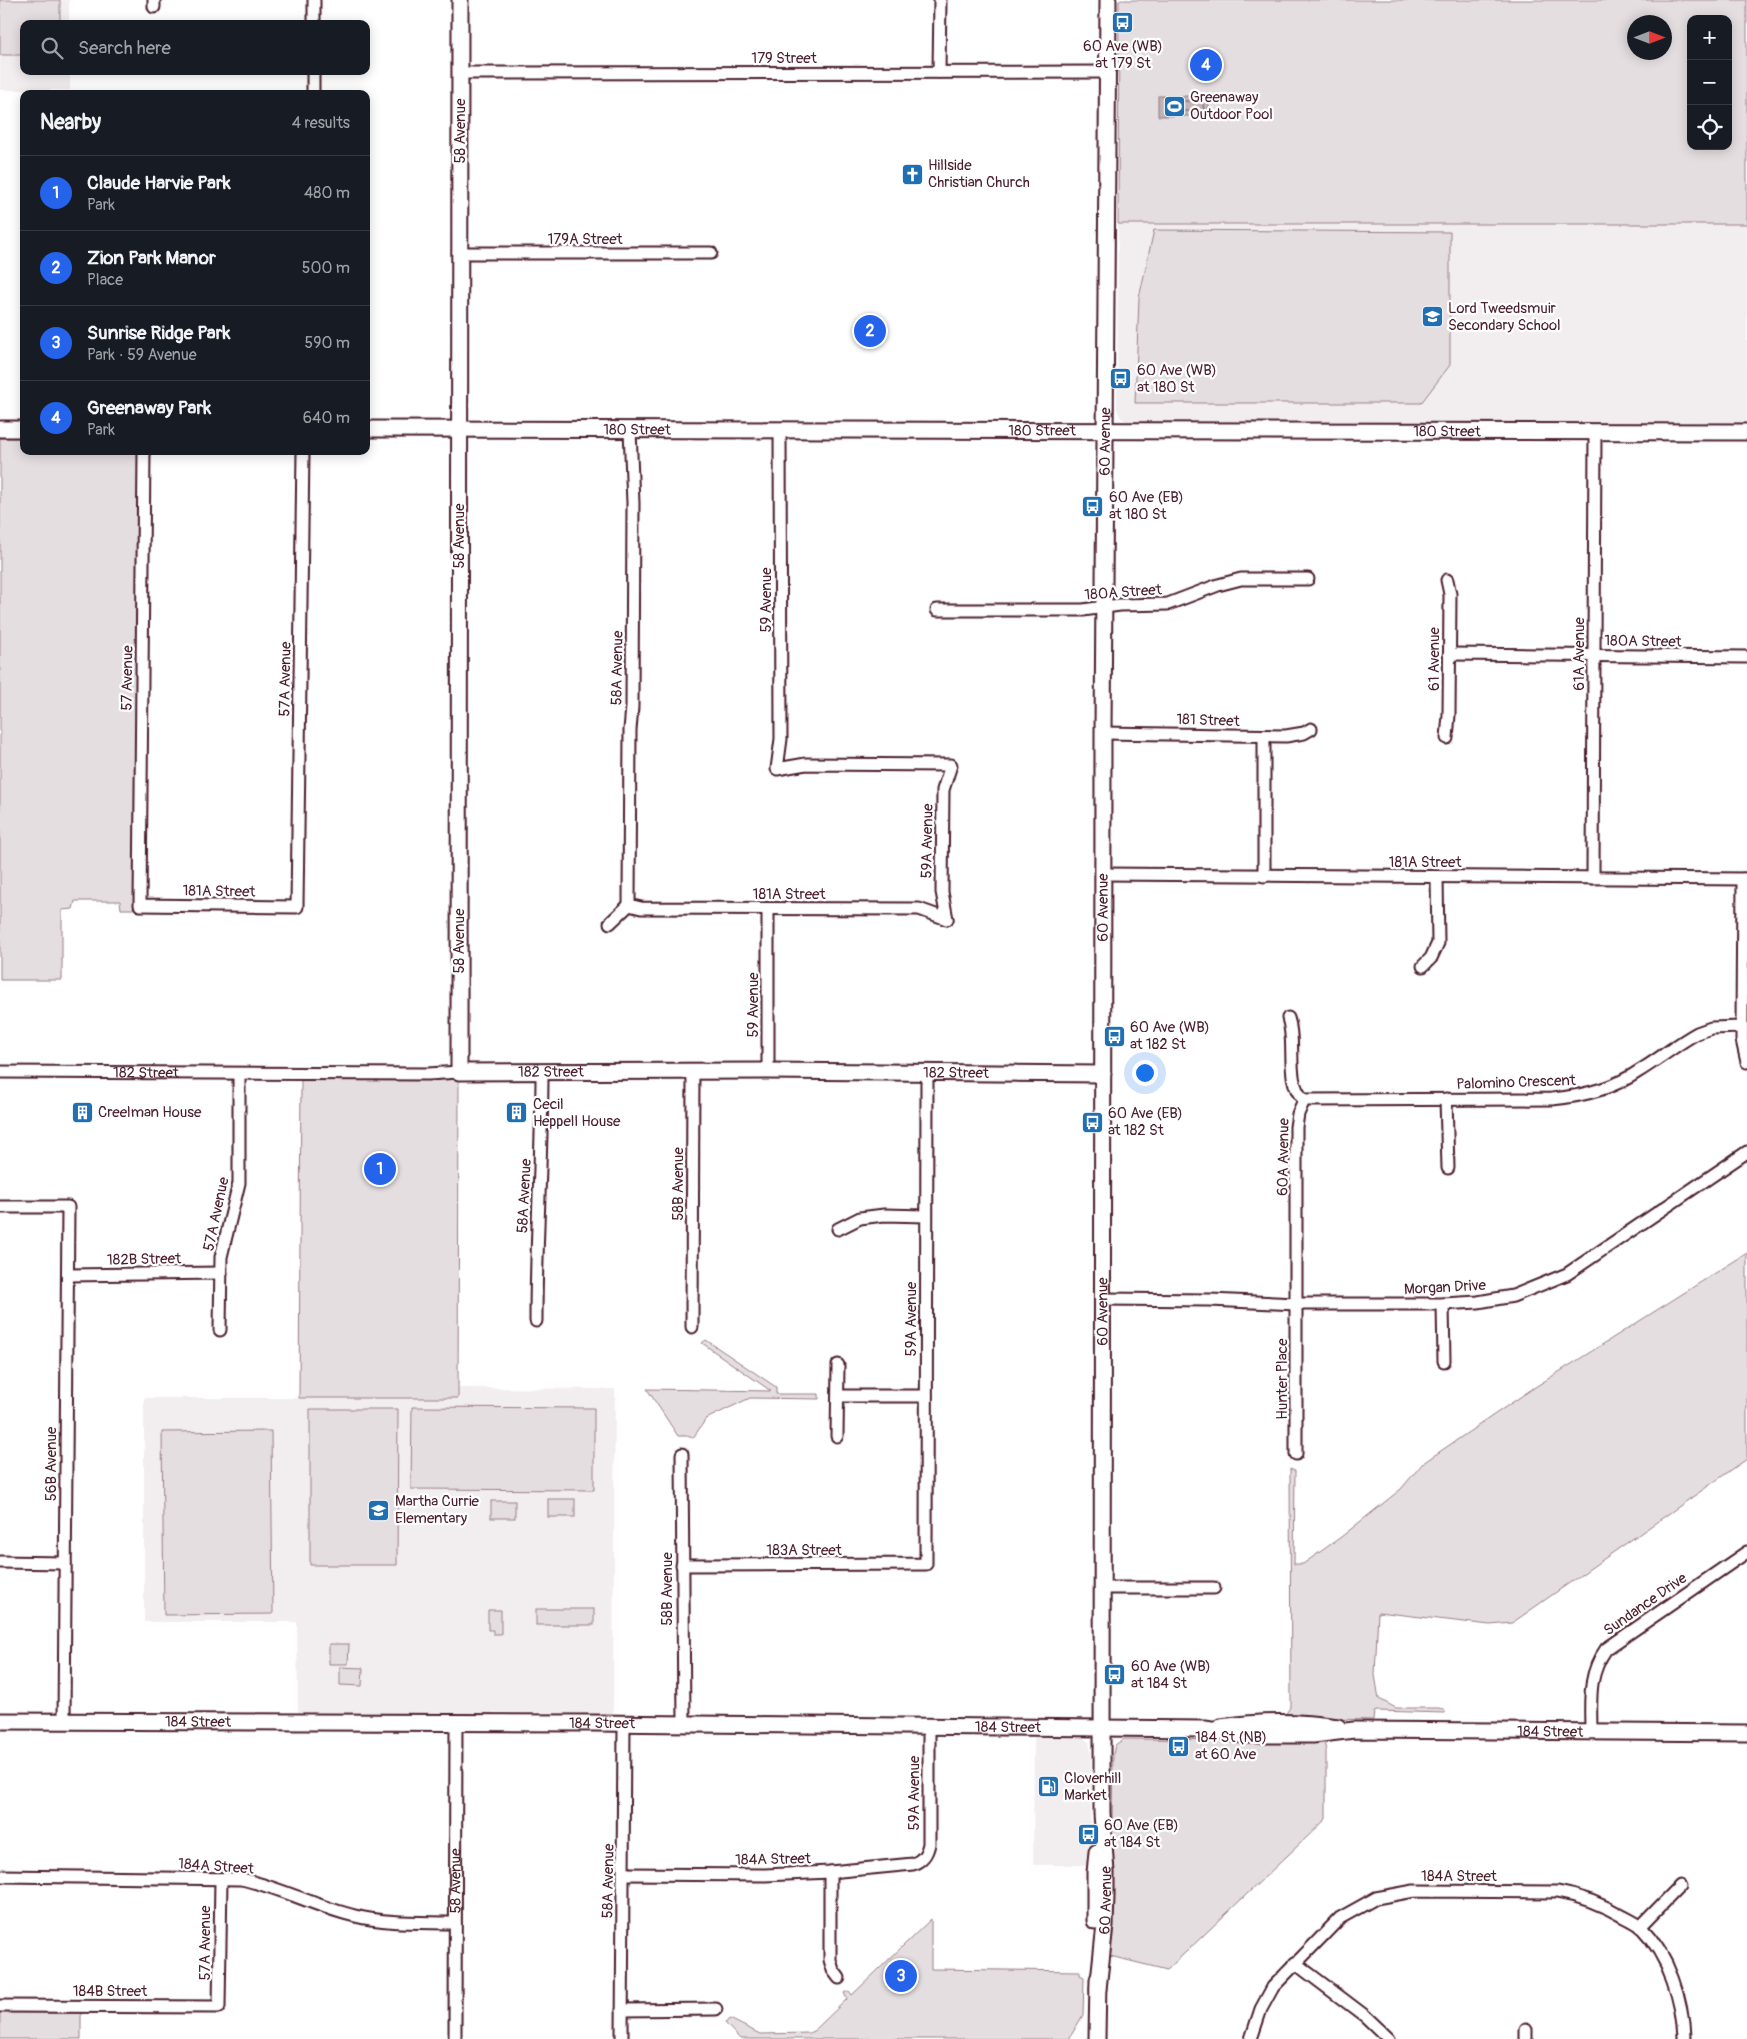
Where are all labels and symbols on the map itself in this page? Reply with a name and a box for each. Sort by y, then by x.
bus stop icon: 60 Ave (WB) at 179 St [1111,11,1135,35]
north arrow [1627,15,1672,60]
place label: 60 Ave (WB) at 179 St [1083,37,1163,73]
pin: 4 [1190,46,1222,84]
street label: 179 Street [751,49,818,68]
place label: Greenaway Outdoor Pool [1190,88,1273,124]
sports icon: Greenaway Outdoor Pool [1162,94,1186,118]
street label: 58 Avenue [451,98,470,164]
place label: Hillside Christian Church [928,156,1030,192]
church icon: Hillside Christian Church [900,162,924,186]
street label: 179A Street [547,230,624,249]
place label: Lord Tweedsmuir Secondary School [1448,299,1561,335]
school or university icon: Lord Tweedsmuir Secondary School [1420,305,1444,329]
pin: 2 [854,312,886,350]
place label: 60 Ave (WB) at 180 St [1137,361,1217,397]
bus stop icon: 60 Ave (WB) at 180 St [1109,367,1133,391]
street label: 60 Avenue [1096,407,1115,476]
street label: 180 Street [603,421,672,440]
street label: 180 Street [1008,421,1077,441]
street label: 180 Street [1413,422,1482,441]
place label: 60 Ave (EB) at 180 St [1109,488,1184,524]
bus stop icon: 60 Ave (EB) at 180 St [1081,494,1105,518]
street label: 58 Avenue [450,503,469,569]
street label: 59 Avenue [757,567,776,633]
street label: 180A Street [1084,580,1163,605]
street label: 61A Avenue [1570,617,1589,691]
street label: 61 Avenue [1425,626,1444,691]
street label: 58A Avenue [607,630,628,706]
street label: 180A Street [1604,631,1683,652]
street label: 57A Avenue [275,641,296,717]
street label: 57 Avenue [117,645,138,711]
street label: 181 Street [1176,710,1241,731]
street label: 59A Avenue [917,803,938,879]
street label: 181A Street [1389,853,1462,872]
street label: 60 Avenue [1094,873,1113,942]
street label: 181A Street [182,881,257,902]
street label: 181A Street [753,885,826,904]
street label: 58 Avenue [450,908,469,974]
street label: 59 Avenue [744,972,763,1038]
place label: 60 Ave (WB) at 182 St [1130,1018,1210,1054]
bus stop icon: 60 Ave (WB) at 182 St [1102,1024,1126,1048]
your location [1132,1060,1158,1086]
street label: 182 Street [518,1063,585,1082]
street label: 182 Street [923,1063,990,1083]
street label: 182 Street [113,1064,180,1083]
street label: Palomino Crescent [1456,1071,1577,1094]
place label: Cecil Heppell House [533,1095,621,1131]
building icon: Creelman House [70,1100,94,1124]
building icon: Cecil Heppell House [505,1101,529,1125]
place label: Creelman House [98,1103,202,1122]
place label: 60 Ave (EB) at 182 St [1108,1104,1183,1140]
bus stop icon: 60 Ave (EB) at 182 St [1080,1110,1104,1134]
street label: 60A Avenue [1273,1117,1294,1196]
street label: 58B Avenue [669,1147,688,1221]
pin: 1 [364,1150,396,1188]
street label: 58A Avenue [513,1158,536,1234]
street label: 57A Avenue [199,1175,234,1253]
street label: 182B Street [107,1249,182,1270]
street label: Morgan Drive [1404,1276,1487,1299]
street label: 60 Avenue [1093,1277,1112,1346]
street label: 59A Avenue [902,1281,921,1356]
street label: Hunter Place [1273,1338,1292,1420]
street label: 56B Avenue [42,1426,61,1501]
place label: Martha Currie Elementary [395,1492,480,1528]
school or university icon: Martha Currie Elementary [367,1498,391,1522]
street label: 183A Street [766,1541,843,1560]
street label: 58B Avenue [658,1552,677,1626]
street label: Sundance Drive [1600,1568,1691,1640]
place label: 60 Ave (WB) at 184 St [1131,1657,1211,1693]
bus stop icon: 60 Ave (WB) at 184 St [1103,1663,1127,1687]
street label: 184 Street [165,1713,232,1732]
street label: 184 Street [569,1714,636,1733]
street label: 184 Street [975,1718,1042,1737]
street label: 184 Street [1517,1722,1584,1742]
place label: 184 St (NB) at 60 Ave [1195,1728,1267,1764]
bus stop icon: 184 St (NB) at 60 Ave [1167,1734,1191,1758]
street label: 59A Avenue [905,1755,924,1830]
place label: Cloverhill Market [1064,1769,1121,1805]
fuel station icon: Cloverhill Market [1036,1775,1060,1799]
place label: 60 Ave (EB) at 184 St [1104,1816,1179,1852]
bus stop icon: 60 Ave (EB) at 184 St [1076,1822,1100,1846]
street label: 58A Avenue [598,1843,619,1919]
street label: 58 Avenue [446,1848,466,1914]
street label: 184A Street [735,1849,812,1870]
street label: 184A Street [177,1854,255,1879]
street label: 60 Avenue [1095,1865,1116,1936]
street label: 184A Street [1421,1867,1498,1886]
street label: 57A Avenue [196,1905,215,1981]
pin: 3 [885,1957,917,1995]
street label: 184B Street [73,1982,148,2001]

